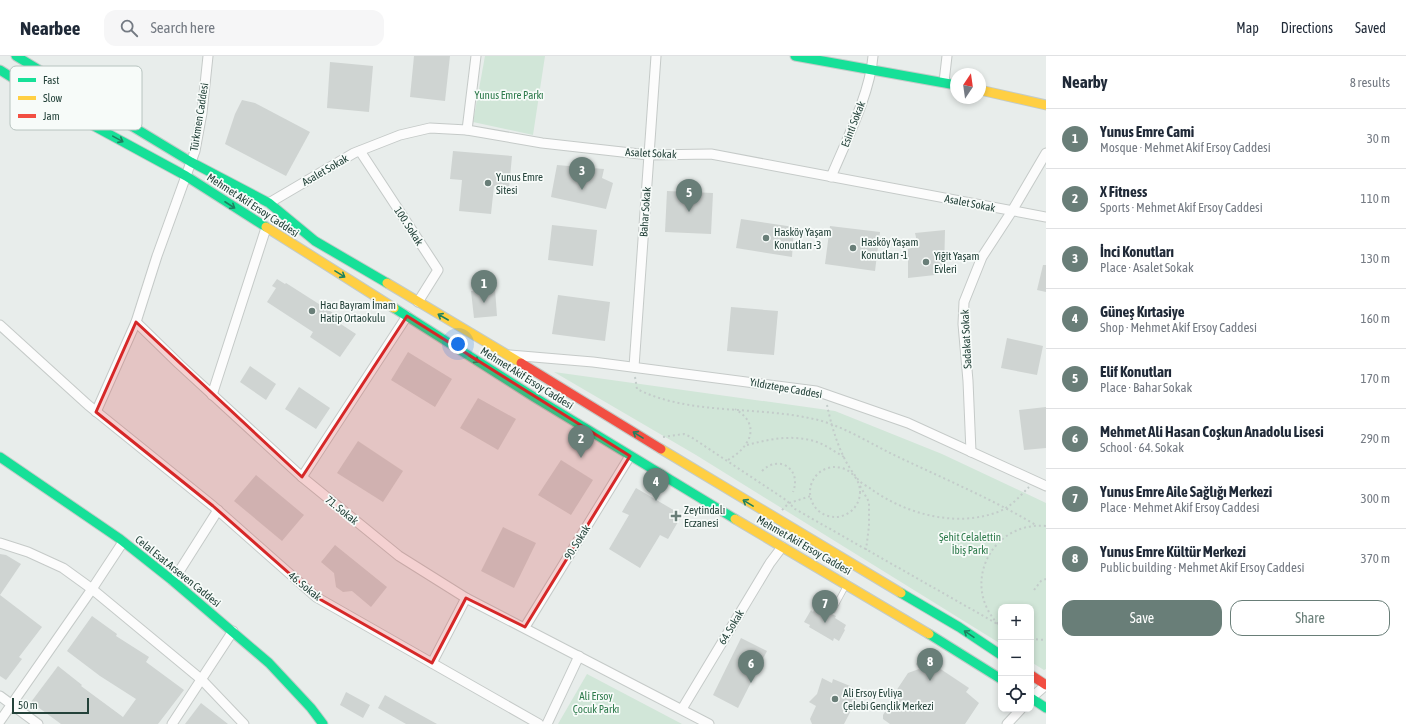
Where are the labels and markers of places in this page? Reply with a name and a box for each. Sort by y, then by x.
pin: 3 [569,157,595,190]
place label: Yunus Emre Sitesi [496,171,543,196]
marker: Yunus Emre Sitesi [483,178,493,188]
pin: 5 [676,179,702,212]
place label: Hasköy Yaşam Konutları -3 [774,226,831,251]
marker: Hasköy Yaşam Konutları -3 [761,233,771,243]
place label: Hasköy Yaşam Konutları -1 [861,236,918,261]
marker: Hasköy Yaşam Konutları -1 [848,243,858,253]
place label: Yiğit Yaşam Evleri [934,250,979,275]
marker: Yiğit Yaşam Evleri [921,257,931,267]
pin: 1 [471,270,497,303]
place label: Hacı Bayram İmam Hatip Ortaokulu [320,299,396,324]
marker: Hacı Bayram İmam Hatip Ortaokulu [307,306,317,316]
pin: 2 [568,425,594,458]
pin: 4 [643,468,669,501]
place label: Zeytindalı Eczanesi [684,504,725,529]
marker: Zeytindalı Eczanesi [671,511,681,521]
pin: 7 [812,590,838,623]
pin: 8 [917,648,943,681]
pin: 6 [738,650,764,683]
place label: Ali Ersoy Evliya Çelebi Gençlik Merkezi [843,687,934,712]
marker: Ali Ersoy Evliya Çelebi Gençlik Merkezi [830,694,840,704]

